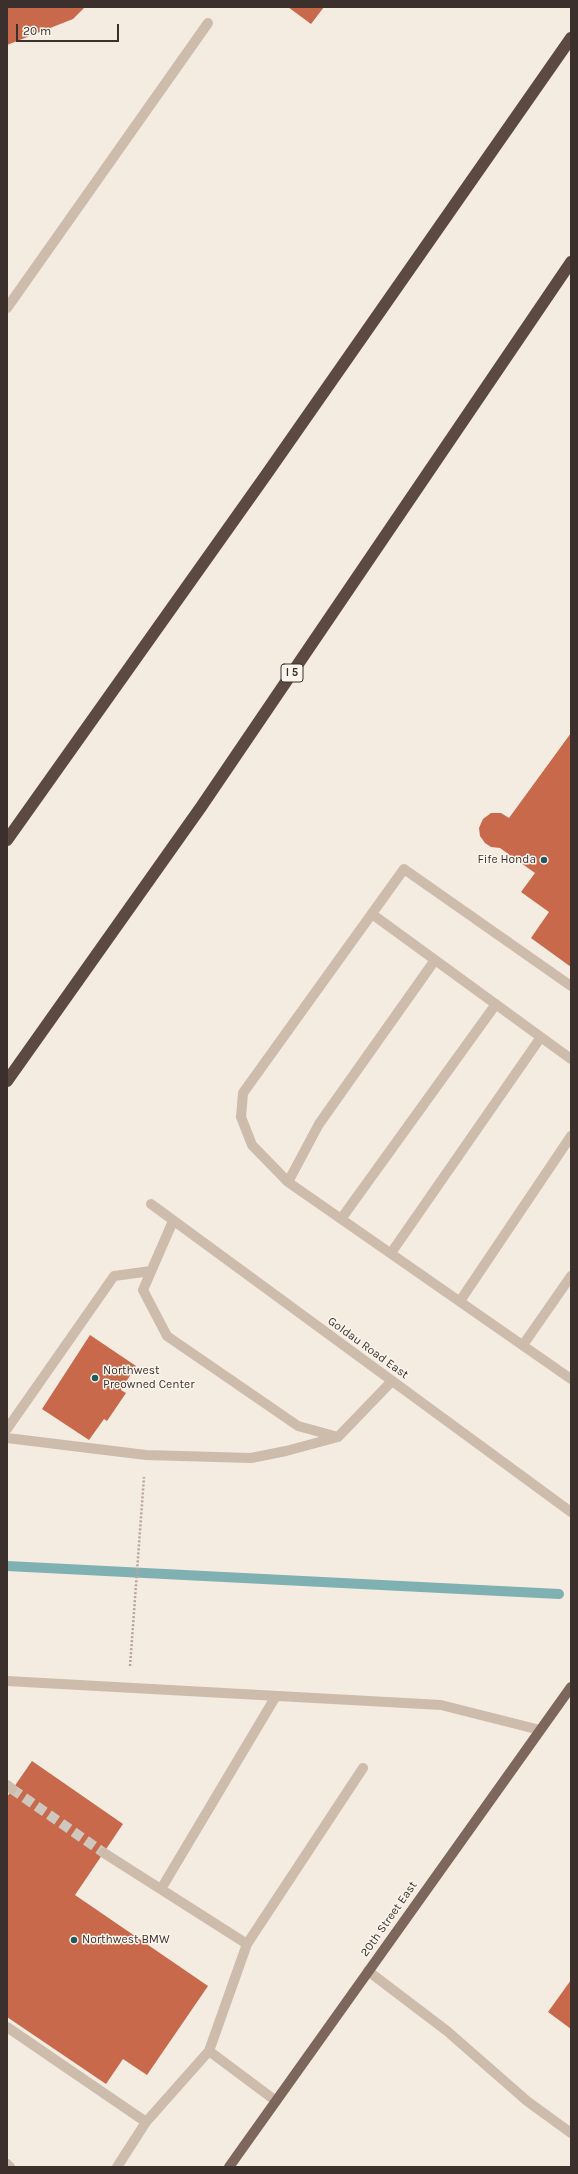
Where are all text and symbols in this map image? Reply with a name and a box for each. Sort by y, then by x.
scale bar [18,16,121,42]
text: 20 m [23,24,51,38]
road number: I 5 [281,664,303,682]
place label: Fife Honda [477,853,536,867]
marker: Fife Honda [539,855,549,865]
street label: Goldau Road East [325,1314,411,1382]
place label: Northwest Preowned Center [103,1364,195,1392]
marker: Northwest Preowned Center [90,1373,100,1383]
street label: 20th Street East [358,1879,420,1959]
place label: Northwest BMW [82,1933,170,1947]
marker: Northwest BMW [69,1935,79,1945]

